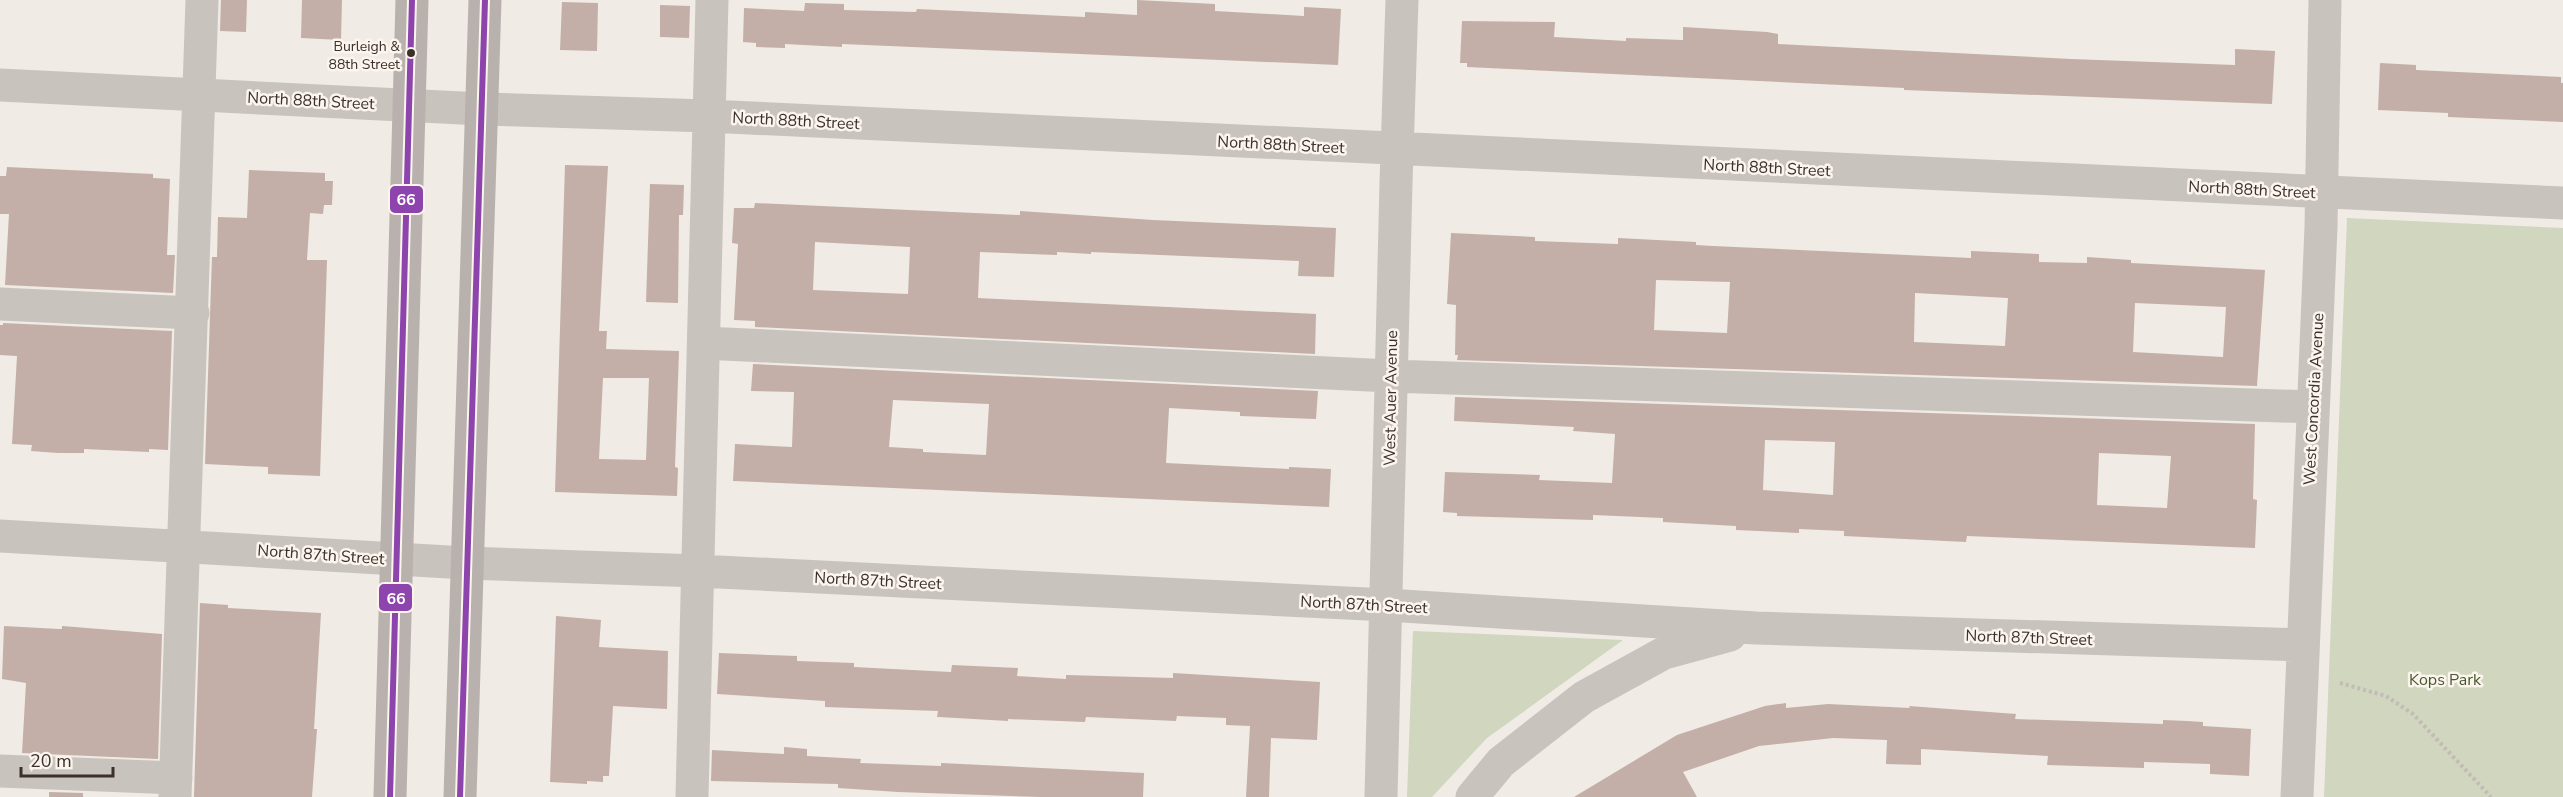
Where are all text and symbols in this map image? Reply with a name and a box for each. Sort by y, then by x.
place label: Burleigh & 88th Street [329,37,400,74]
marker: Burleigh & 88th Street [405,47,417,59]
street label: North 88th Street [247,87,376,115]
street label: North 88th Street [732,107,861,135]
street label: North 88th Street [1217,131,1346,159]
street label: North 88th Street [1703,154,1832,182]
street label: North 88th Street [2188,176,2317,204]
line badge: 66 [389,185,424,214]
text: 66 [396,189,416,211]
street label: West Concordia Avenue [2298,312,2329,486]
street label: West Auer Avenue [1379,330,1403,466]
street label: North 87th Street [257,540,386,570]
street label: North 87th Street [814,567,943,595]
line badge: 66 [378,583,413,612]
text: 66 [386,588,406,610]
street label: North 87th Street [1300,591,1429,619]
street label: North 87th Street [1965,625,2093,651]
park label: Kops Park [2409,669,2482,691]
scale bar [21,740,112,778]
text: 20 m [30,749,72,773]

